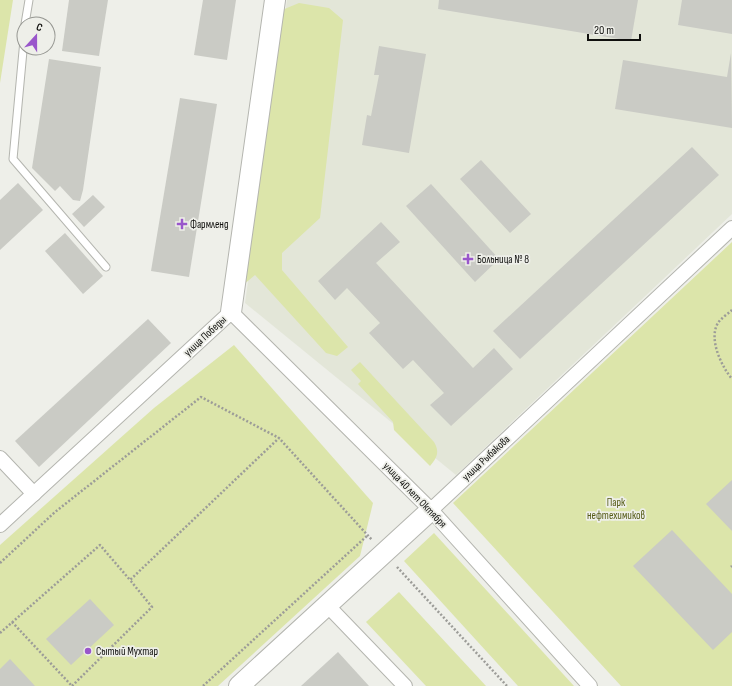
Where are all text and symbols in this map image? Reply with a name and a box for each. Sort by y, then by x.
north arrow [16,16,56,56]
scale bar [588,16,640,42]
text: С [34,20,45,34]
text: 20 m [594,23,614,38]
place label: Фармленд [190,218,229,231]
marker: Фармленд [177,219,187,229]
marker: Больница № 8 [462,253,474,265]
place label: Больница № 8 [477,253,529,266]
street label: улица Победы [181,313,229,359]
street label: улица Рыбакова [460,433,512,483]
street label: улица 40 лет Октября [380,460,450,530]
park label: Парк нефтехимиков [587,496,646,522]
place label: Сытый Мухтар [96,645,158,658]
marker: Сытый Мухтар [83,646,93,656]

